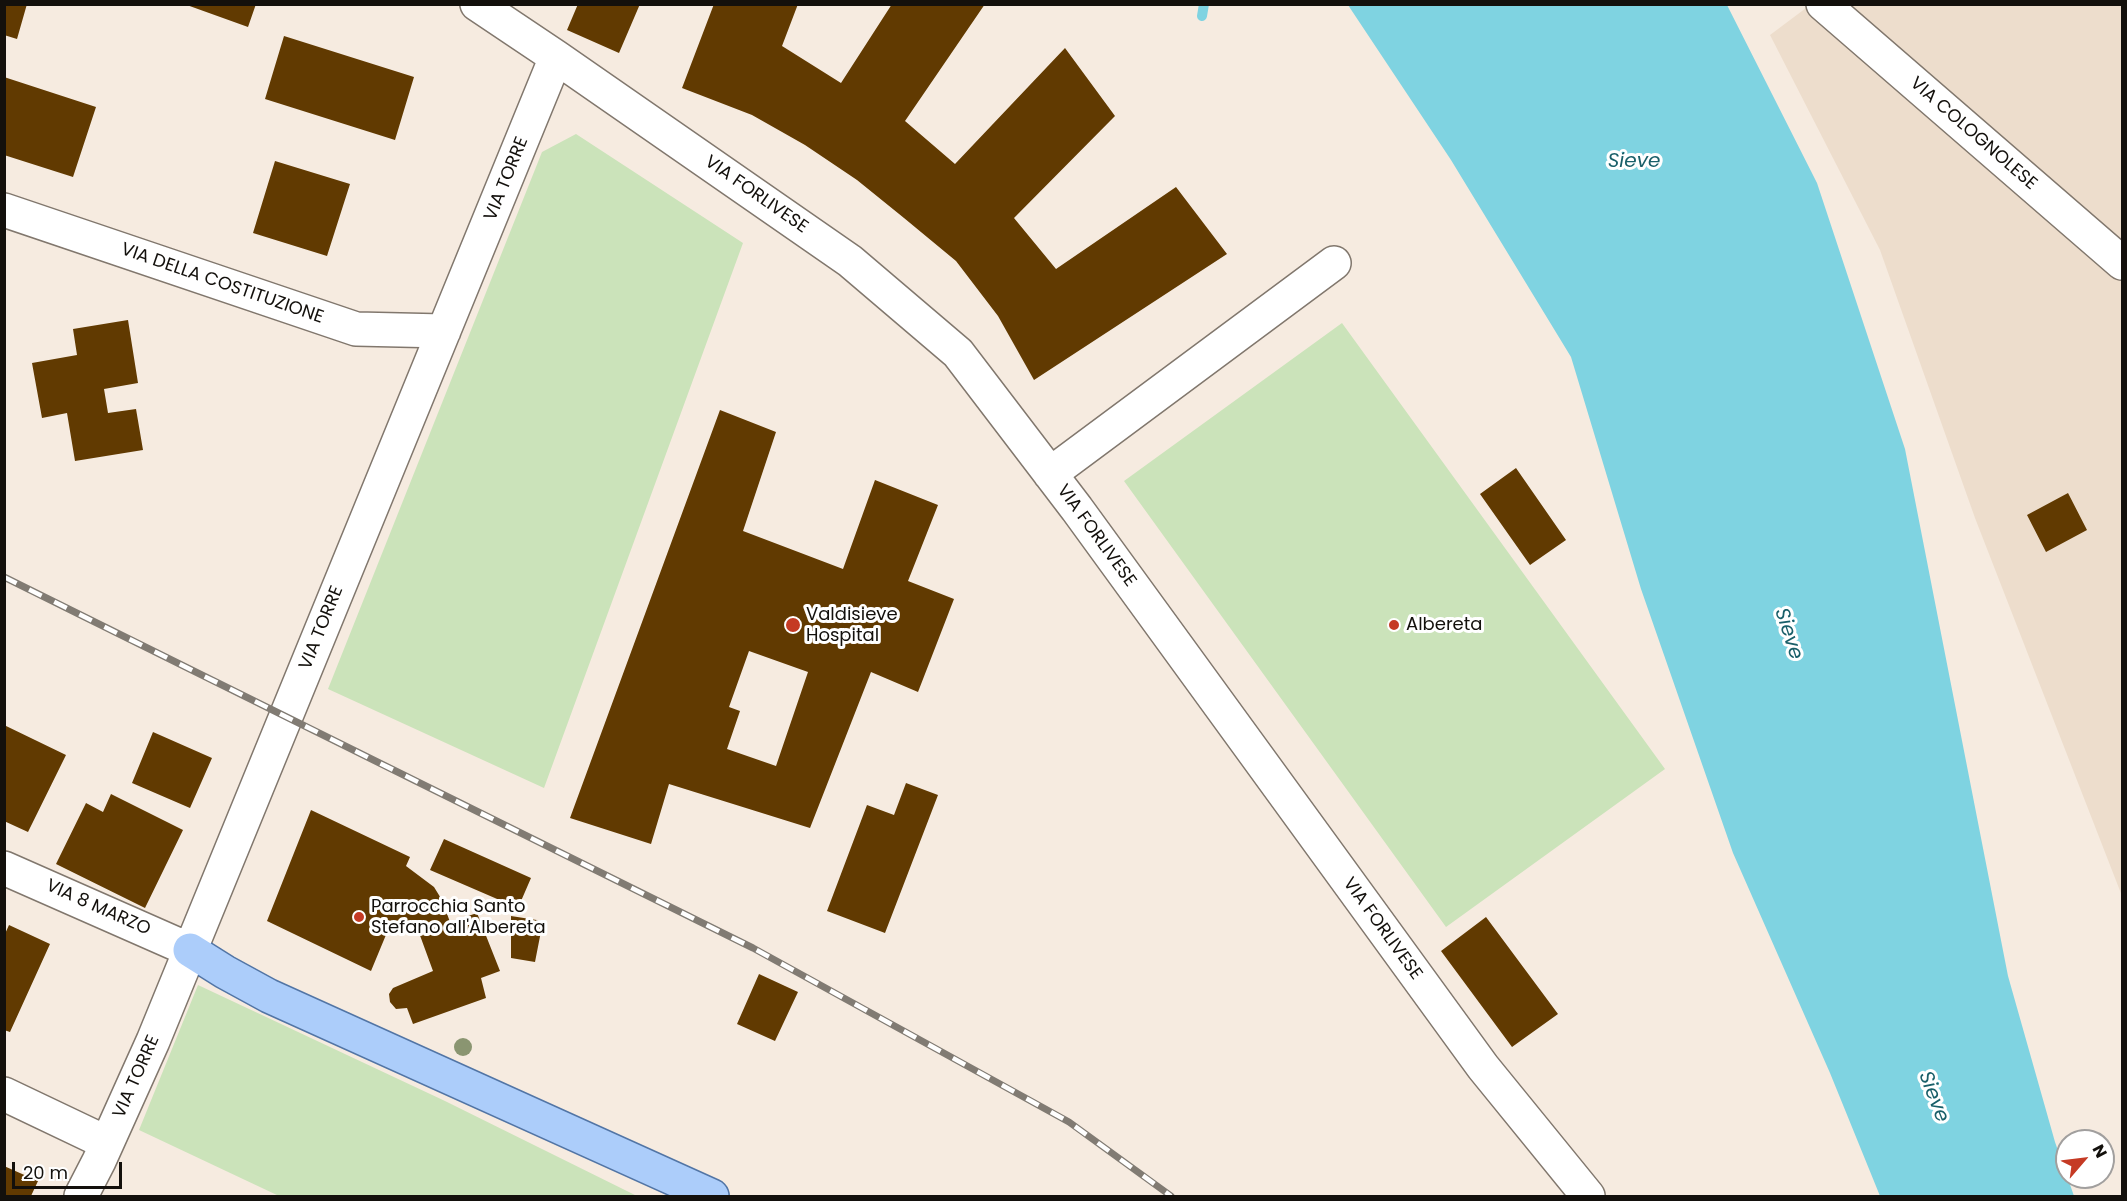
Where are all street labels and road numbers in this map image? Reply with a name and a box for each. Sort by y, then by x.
street label: VIA COLOGNOLESE [1905,73,2041,195]
street label: VIA TORRE [480,134,534,224]
street label: VIA FORLIVESE [700,151,812,239]
street label: VIA DELLA COSTITUZIONE [118,239,326,329]
street label: VIA FORLIVESE [1052,481,1140,591]
street label: VIA TORRE [295,583,349,673]
street label: VIA FORLIVESE [1338,874,1426,984]
street label: VIA 8 MARZO [42,875,154,941]
street label: VIA TORRE [109,1032,165,1122]

